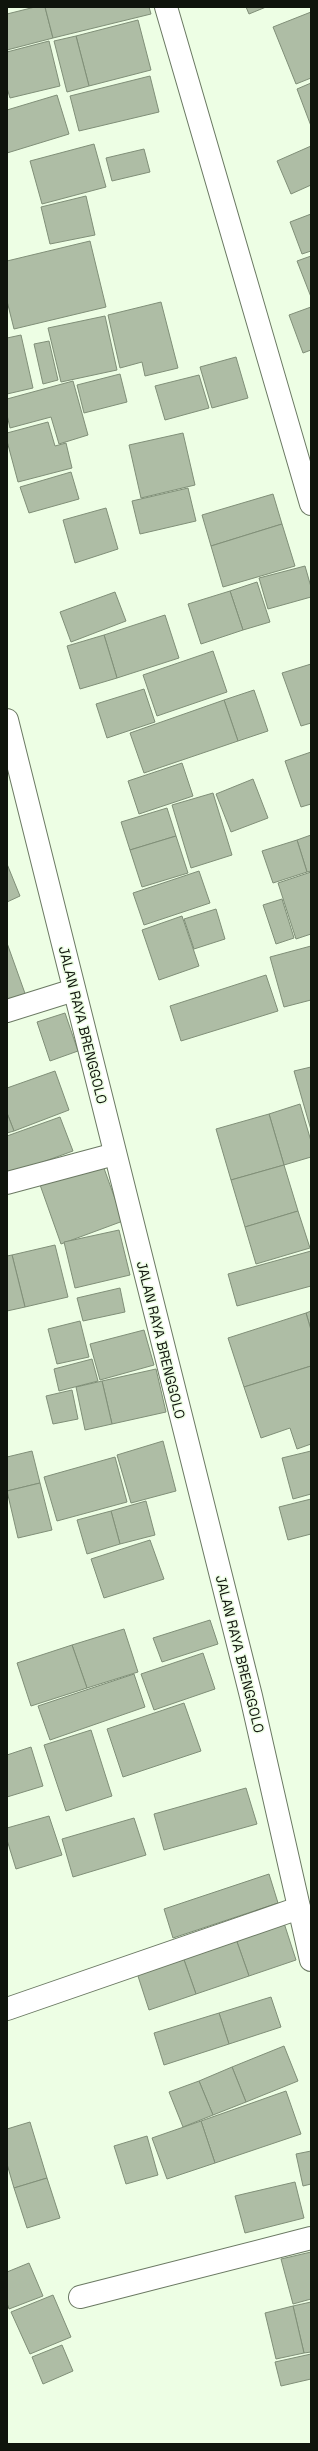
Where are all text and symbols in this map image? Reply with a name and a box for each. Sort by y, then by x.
street label: JALAN RAYA BRENGGOLO [55,944,111,1106]
street label: JALAN RAYA BRENGGOLO [133,1259,189,1421]
street label: JALAN RAYA BRENGGOLO [212,1573,268,1735]

